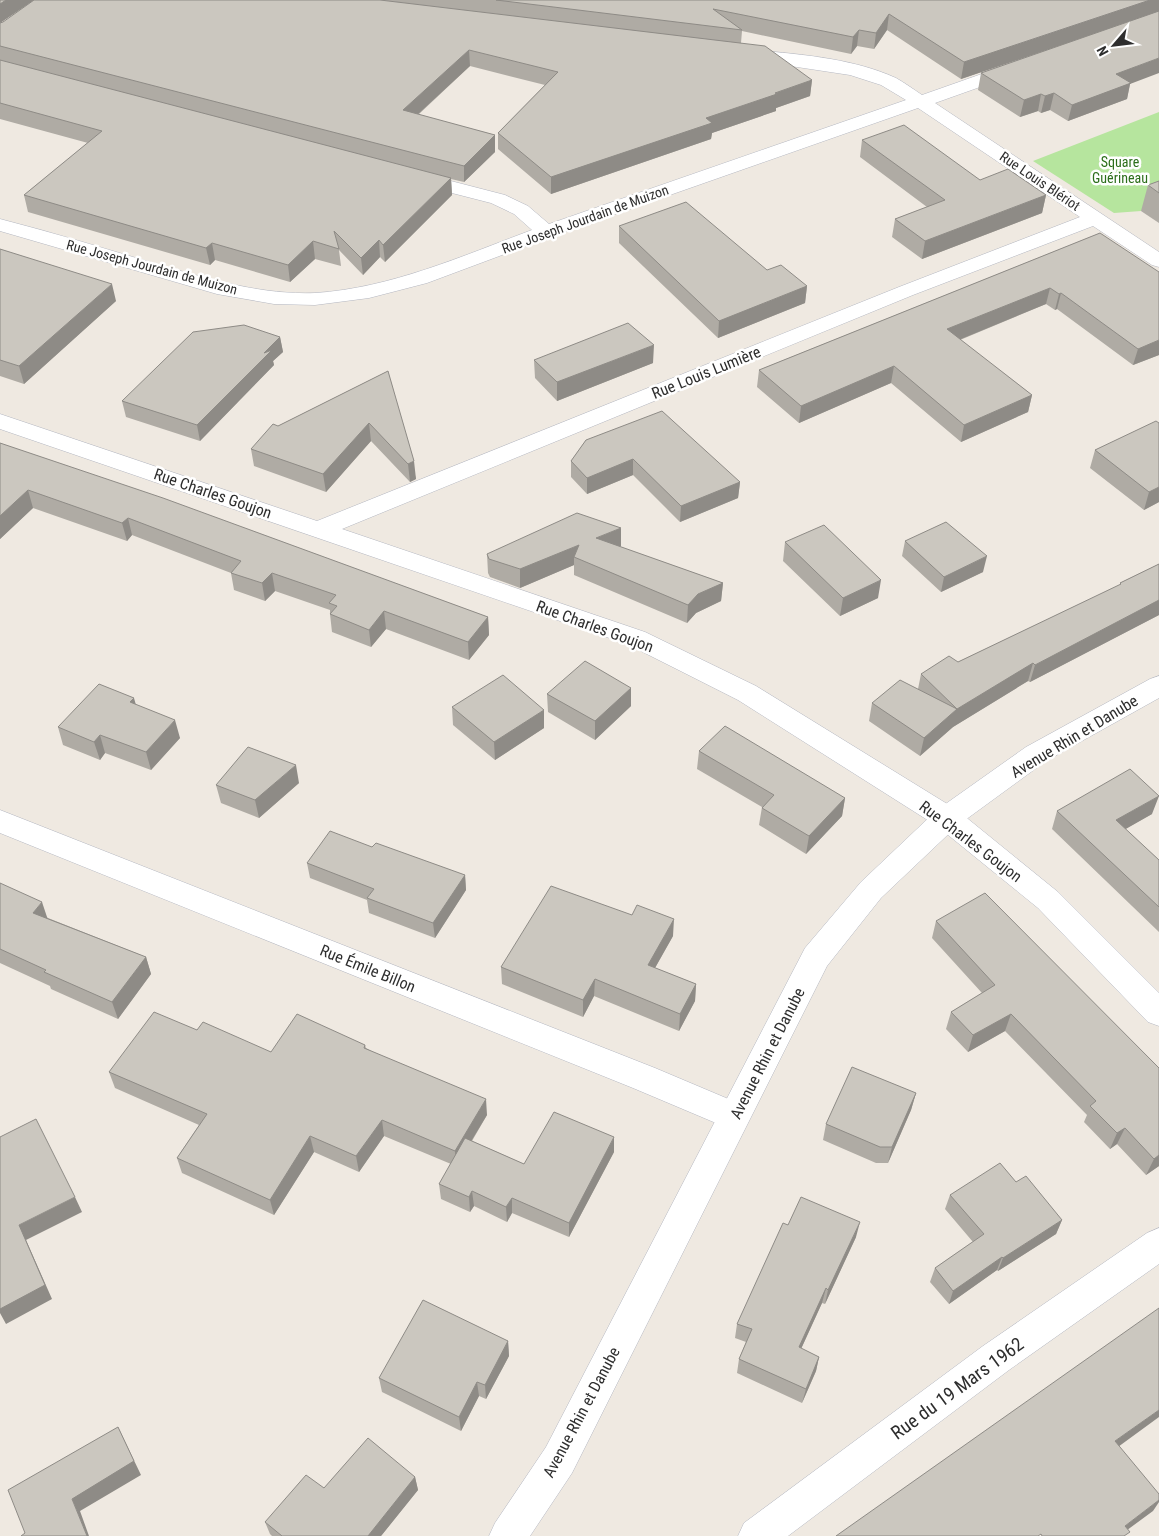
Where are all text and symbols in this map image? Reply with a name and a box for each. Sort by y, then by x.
north arrow [1089,20,1139,70]
text: N [1093,44,1112,59]
street label: Rue Louis Blériot [997,148,1083,214]
park label: Square Guérineau [1092,154,1148,186]
street label: Rue Joseph Jourdain de Muizon [499,181,671,257]
street label: Rue Joseph Jourdain de Muizon [65,236,239,298]
street label: Rue Louis Lumière [649,342,763,403]
street label: Rue Charles Goujon [151,464,274,523]
street label: Rue Charles Goujon [534,596,656,657]
street label: Avenue Rhin et Danube [1007,691,1141,782]
street label: Rue Charles Goujon [916,797,1026,886]
street label: Rue Émile Billon [317,941,418,996]
street label: Avenue Rhin et Danube [726,984,809,1122]
street label: Rue du 19 Mars 1962 [886,1333,1028,1444]
street label: Avenue Rhin et Danube [539,1344,624,1481]

